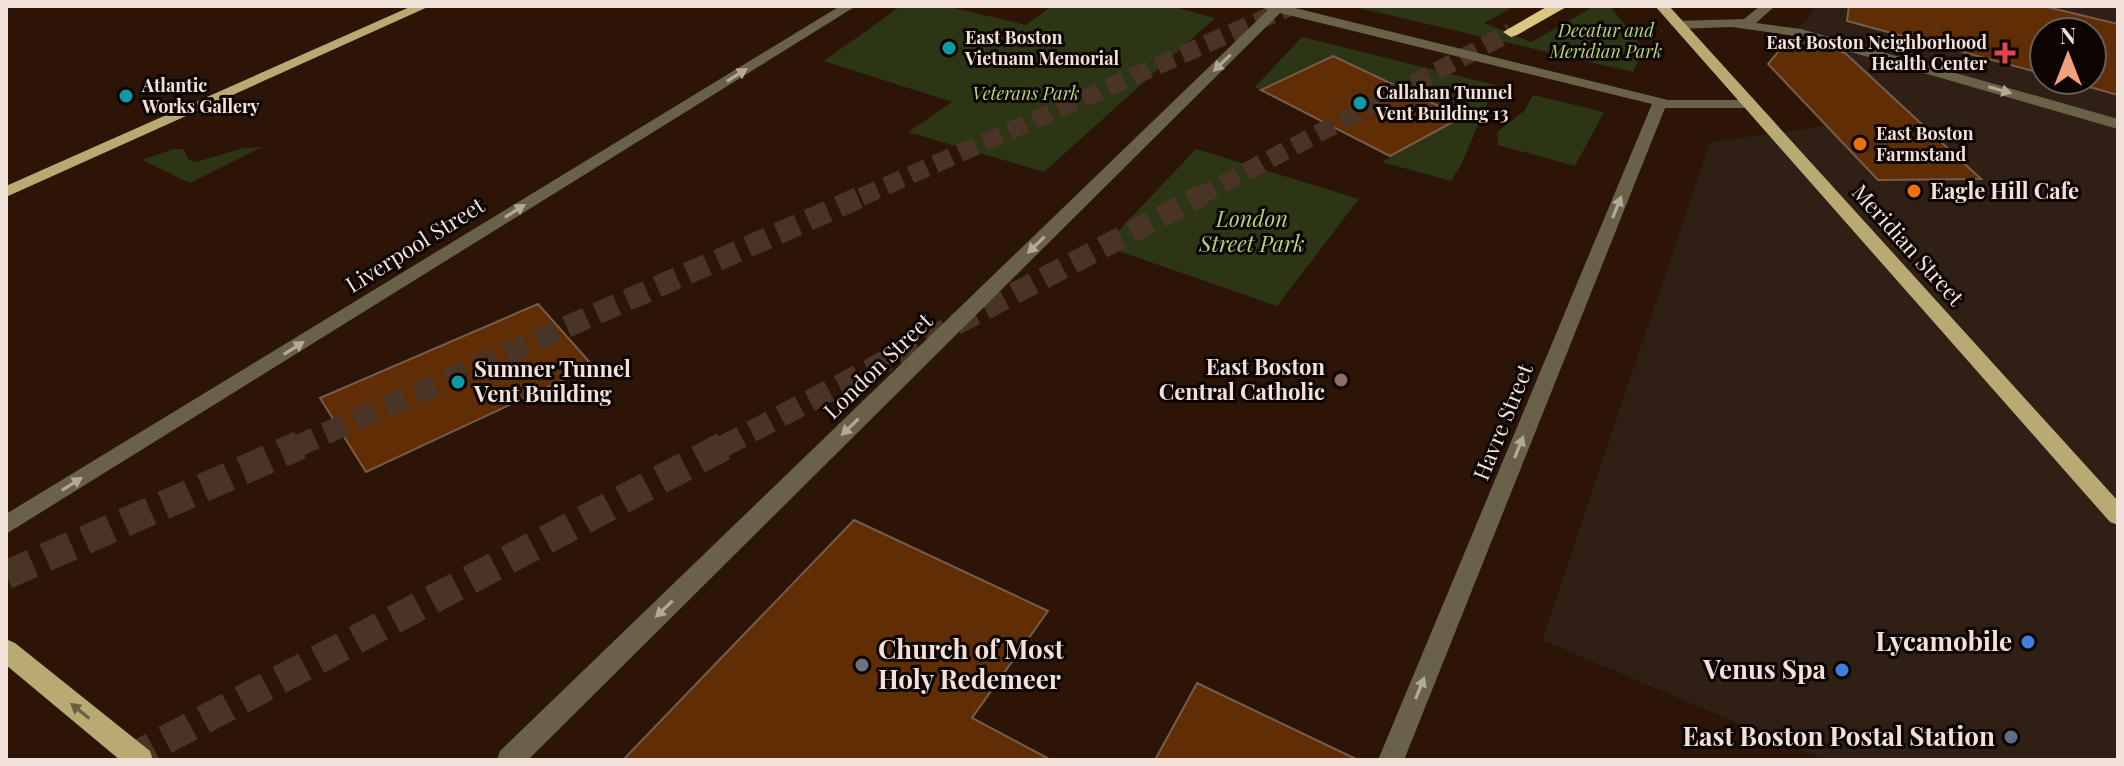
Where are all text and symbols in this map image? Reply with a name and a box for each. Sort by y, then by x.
north arrow [2028,16,2108,96]
park label: Decatur and Meridian Park [1549,18,1662,63]
text: N [2060,20,2076,50]
place label: East Boston Vietnam Memorial [964,25,1120,70]
place label: East Boston Neighborhood Health Center [1766,30,1988,75]
marker: East Boston Vietnam Memorial [940,39,958,57]
marker: East Boston Neighborhood Health Center [1994,42,2016,64]
one-way arrow [1213,54,1232,72]
one-way arrow [726,68,748,82]
place label: Atlantic Works Gallery [141,73,260,118]
place label: Callahan Tunnel Vent Building 13 [1375,80,1513,125]
park label: Veterans Park [972,81,1080,105]
one-way arrow [1987,85,2012,97]
marker: Atlantic Works Gallery [117,87,135,105]
marker: Callahan Tunnel Vent Building 13 [1351,94,1369,112]
place label: East Boston Farmstand [1876,121,1974,166]
marker: East Boston Farmstand [1851,135,1869,153]
place label: Eagle Hill Cafe [1930,175,2079,205]
street label: Meridian Street [1846,177,1972,312]
marker: Eagle Hill Cafe [1905,182,1923,200]
street label: Liverpool Street [339,189,491,299]
one-way arrow [1611,195,1624,219]
park label: London Street Park [1198,203,1305,258]
one-way arrow [504,205,526,219]
one-way arrow [1027,235,1046,254]
street label: London Street [816,305,939,425]
one-way arrow [283,341,305,355]
place label: East Boston Central Catholic [1159,351,1325,406]
place label: Sumner Tunnel Vent Building [473,353,631,408]
street label: Havre Street [1465,358,1540,484]
marker: East Boston Central Catholic [1332,371,1350,389]
marker: Sumner Tunnel Vent Building [449,373,467,391]
one-way arrow [841,417,860,436]
one-way arrow [1512,435,1525,459]
one-way arrow [61,477,83,491]
one-way arrow [655,599,674,618]
place label: Lycamobile [1875,623,2012,658]
place label: Church of Most Holy Redemeer [878,631,1065,696]
marker: Lycamobile [2019,633,2037,651]
place label: Venus Spa [1702,651,1827,686]
marker: Church of Most Holy Redemeer [853,656,871,674]
marker: Venus Spa [1833,661,1851,679]
one-way arrow [1414,676,1427,700]
one-way arrow [70,703,90,719]
place label: East Boston Postal Station [1683,718,1995,753]
marker: East Boston Postal Station [2002,728,2020,746]

